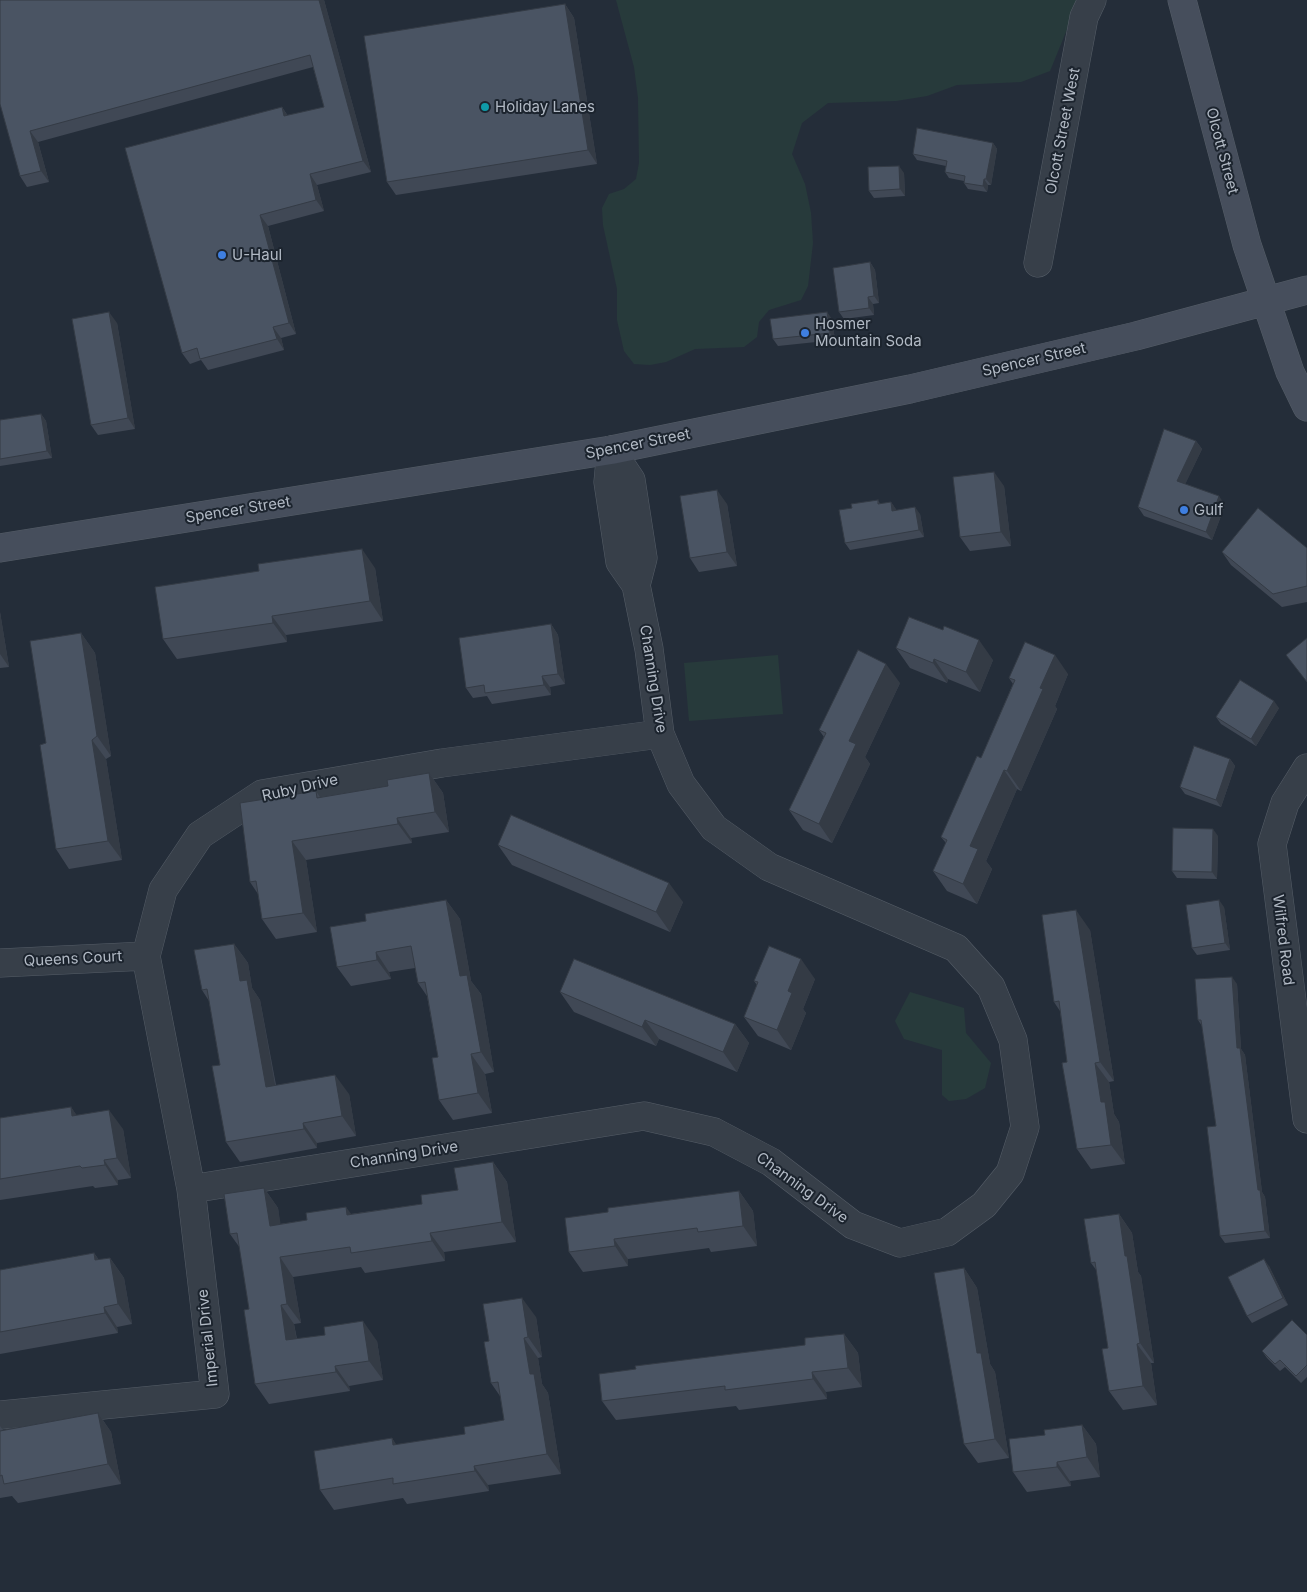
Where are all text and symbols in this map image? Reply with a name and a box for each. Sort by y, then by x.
street label: Olcott Street West [1042,66,1084,196]
place label: Holiday Lanes [495,98,595,116]
marker: Holiday Lanes [479,101,491,113]
street label: Olcott Street [1202,106,1242,196]
place label: U-Haul [232,246,282,264]
marker: U-Haul [216,249,228,261]
place label: Hosmer Mountain Soda [815,315,922,350]
marker: Hosmer Mountain Soda [799,327,811,339]
street label: Spencer Street [980,339,1088,381]
street label: Spencer Street [584,425,692,463]
street label: Spencer Street [184,493,292,527]
place label: Gulf [1194,501,1223,519]
marker: Gulf [1178,504,1190,516]
street label: Channing Drive [636,624,670,734]
street label: Ruby Drive [260,771,340,805]
street label: Wilfred Road [1269,894,1297,986]
street label: Queens Court [23,947,123,971]
street label: Channing Drive [349,1138,459,1172]
street label: Channing Drive [753,1149,851,1227]
street label: Imperial Drive [194,1288,222,1388]

